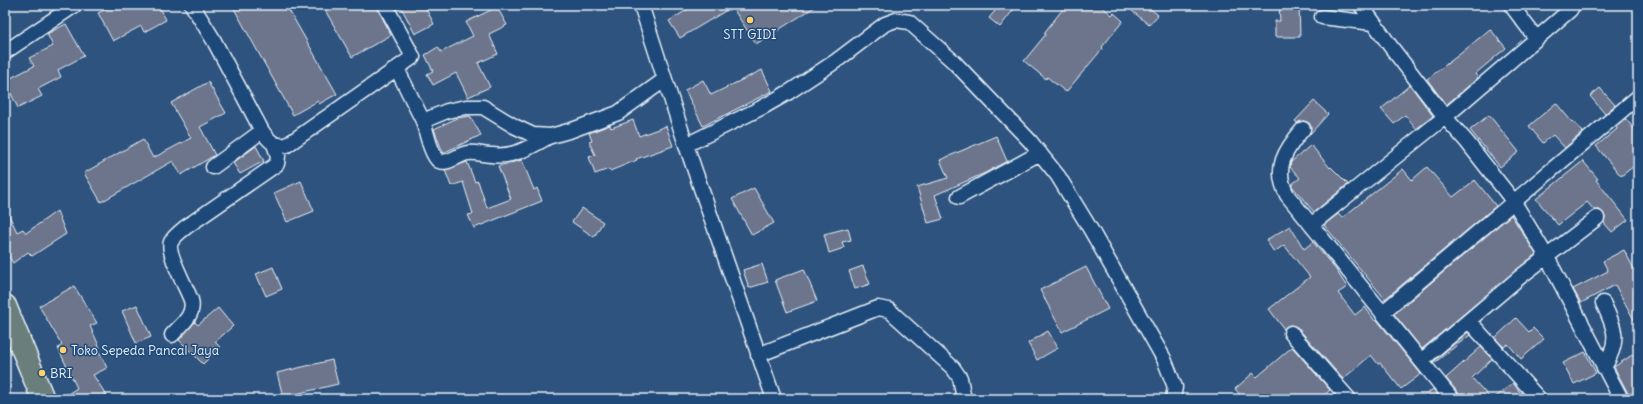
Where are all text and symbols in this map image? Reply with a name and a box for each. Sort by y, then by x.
marker: STT GIDI [745,15,755,25]
place label: STT GIDI [723,26,777,43]
place label: Toko Sepeda Pancal Jaya [71,342,219,359]
marker: Toko Sepeda Pancal Jaya [58,345,68,355]
place label: BRI [50,365,73,382]
marker: BRI [37,368,47,378]

